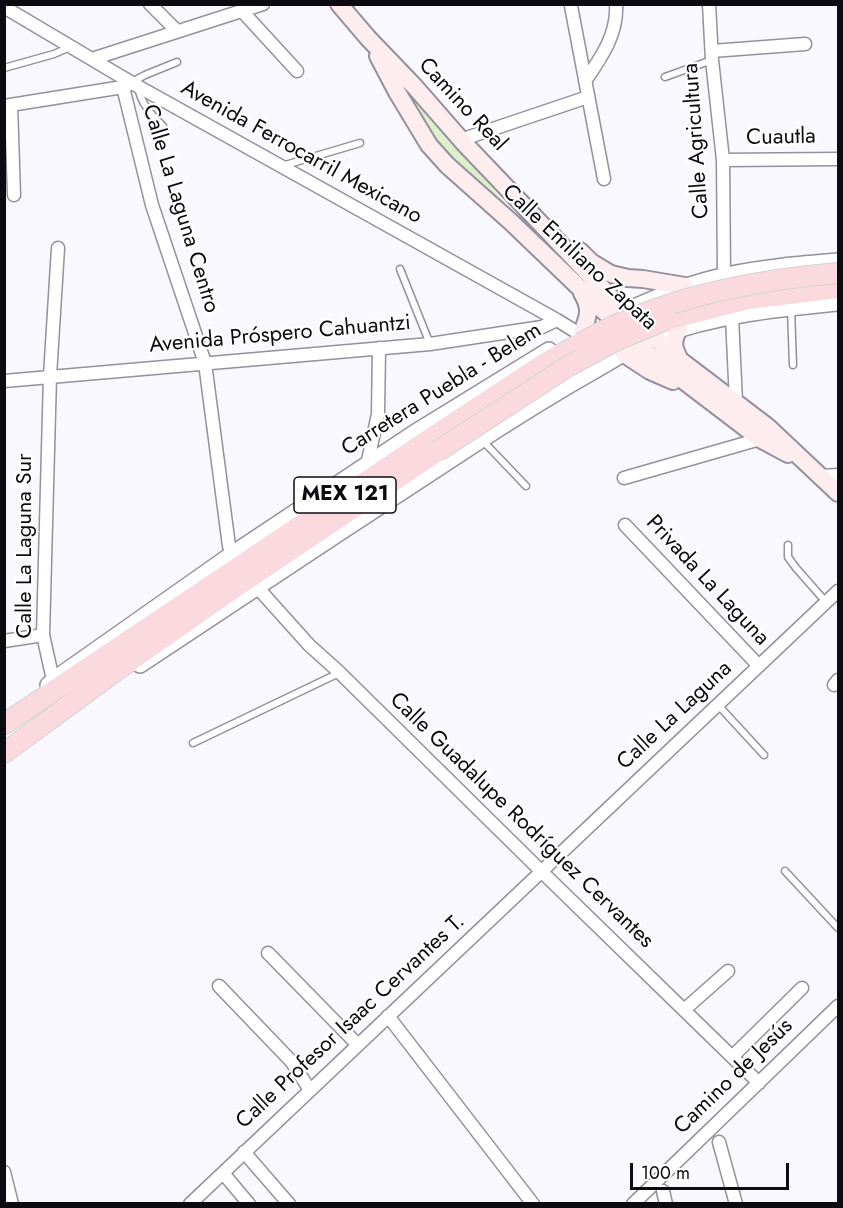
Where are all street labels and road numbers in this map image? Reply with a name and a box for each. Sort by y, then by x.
street label: Camino Real [412,53,512,157]
street label: Calle Agricultura [678,62,716,220]
street label: Avenida Ferrocarril Mexicano [176,76,426,230]
street label: Calle La Laguna Centro [136,102,224,316]
street label: Cuautla [746,124,816,152]
street label: Calle Emiliano Zapata [496,180,662,336]
street label: Avenida Próspero Cahuantzi [148,310,412,360]
street label: Carretera Puebla - Belem [337,318,547,462]
street label: Calle La Laguna Sur [13,453,39,639]
road number: MEX 121 [294,477,396,513]
street label: Privada La Laguna [640,510,774,652]
street label: Calle La Laguna [612,656,738,776]
street label: Calle Guadalupe Rodríguez Cervantes [383,688,659,954]
street label: Calle Profesor Isaac Cervantes T. [231,909,471,1135]
street label: Camino de Jesús [669,1014,799,1140]

